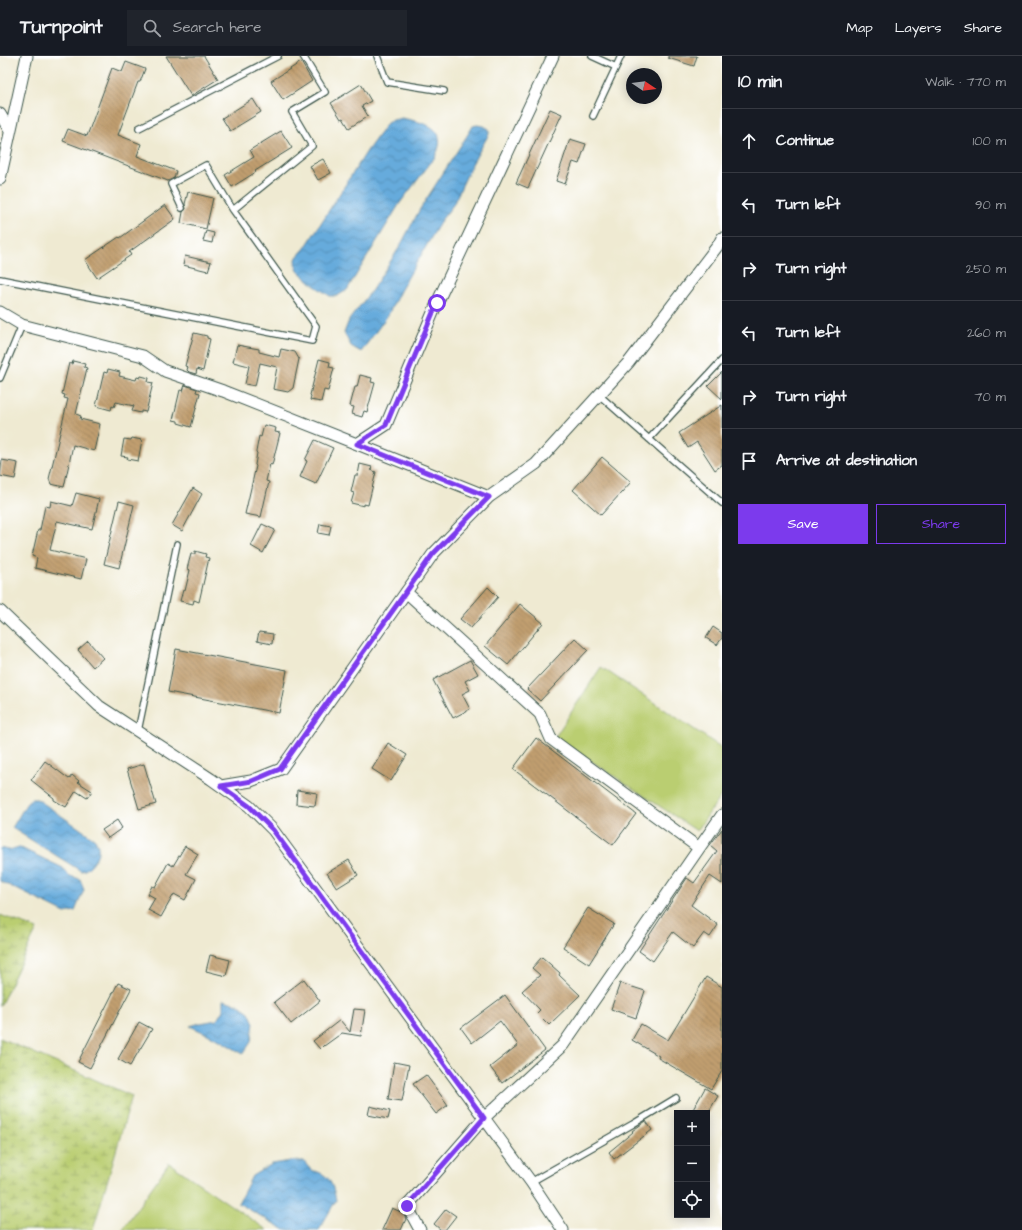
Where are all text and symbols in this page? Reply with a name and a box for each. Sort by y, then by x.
search box [127,10,407,46]
text: Turnpoint [20,14,103,41]
icon: search [141,17,163,39]
text: Search here [173,17,261,38]
text: Map [846,18,873,38]
text: Layers [895,18,942,38]
text: Share [964,18,1002,38]
north arrow [626,68,662,104]
text: 10 min [738,70,782,94]
text: Walk · 770 m [925,73,1006,91]
icon: ahead [738,130,760,152]
text: Continue [776,130,834,151]
text: 100 m [973,132,1006,150]
icon: left [738,194,760,216]
text: Turn left [776,194,840,215]
text: 90 m [975,196,1006,214]
icon: right [738,258,760,280]
text: Turn right [776,258,847,279]
text: 250 m [966,260,1006,278]
route start [428,294,446,312]
icon: left [738,322,760,344]
text: Turn left [776,322,840,343]
text: 260 m [967,324,1006,342]
icon: right [738,386,760,408]
text: Turn right [776,386,847,407]
text: 70 m [974,388,1006,406]
icon: arrive [738,450,760,472]
text: Arrive at destination [776,450,917,471]
button: Save [738,504,868,544]
button: Share [876,504,1006,544]
map controls [674,1110,710,1218]
button: + [674,1110,710,1146]
button: − [674,1146,710,1182]
button: locate [674,1182,710,1218]
route end [398,1197,416,1215]

